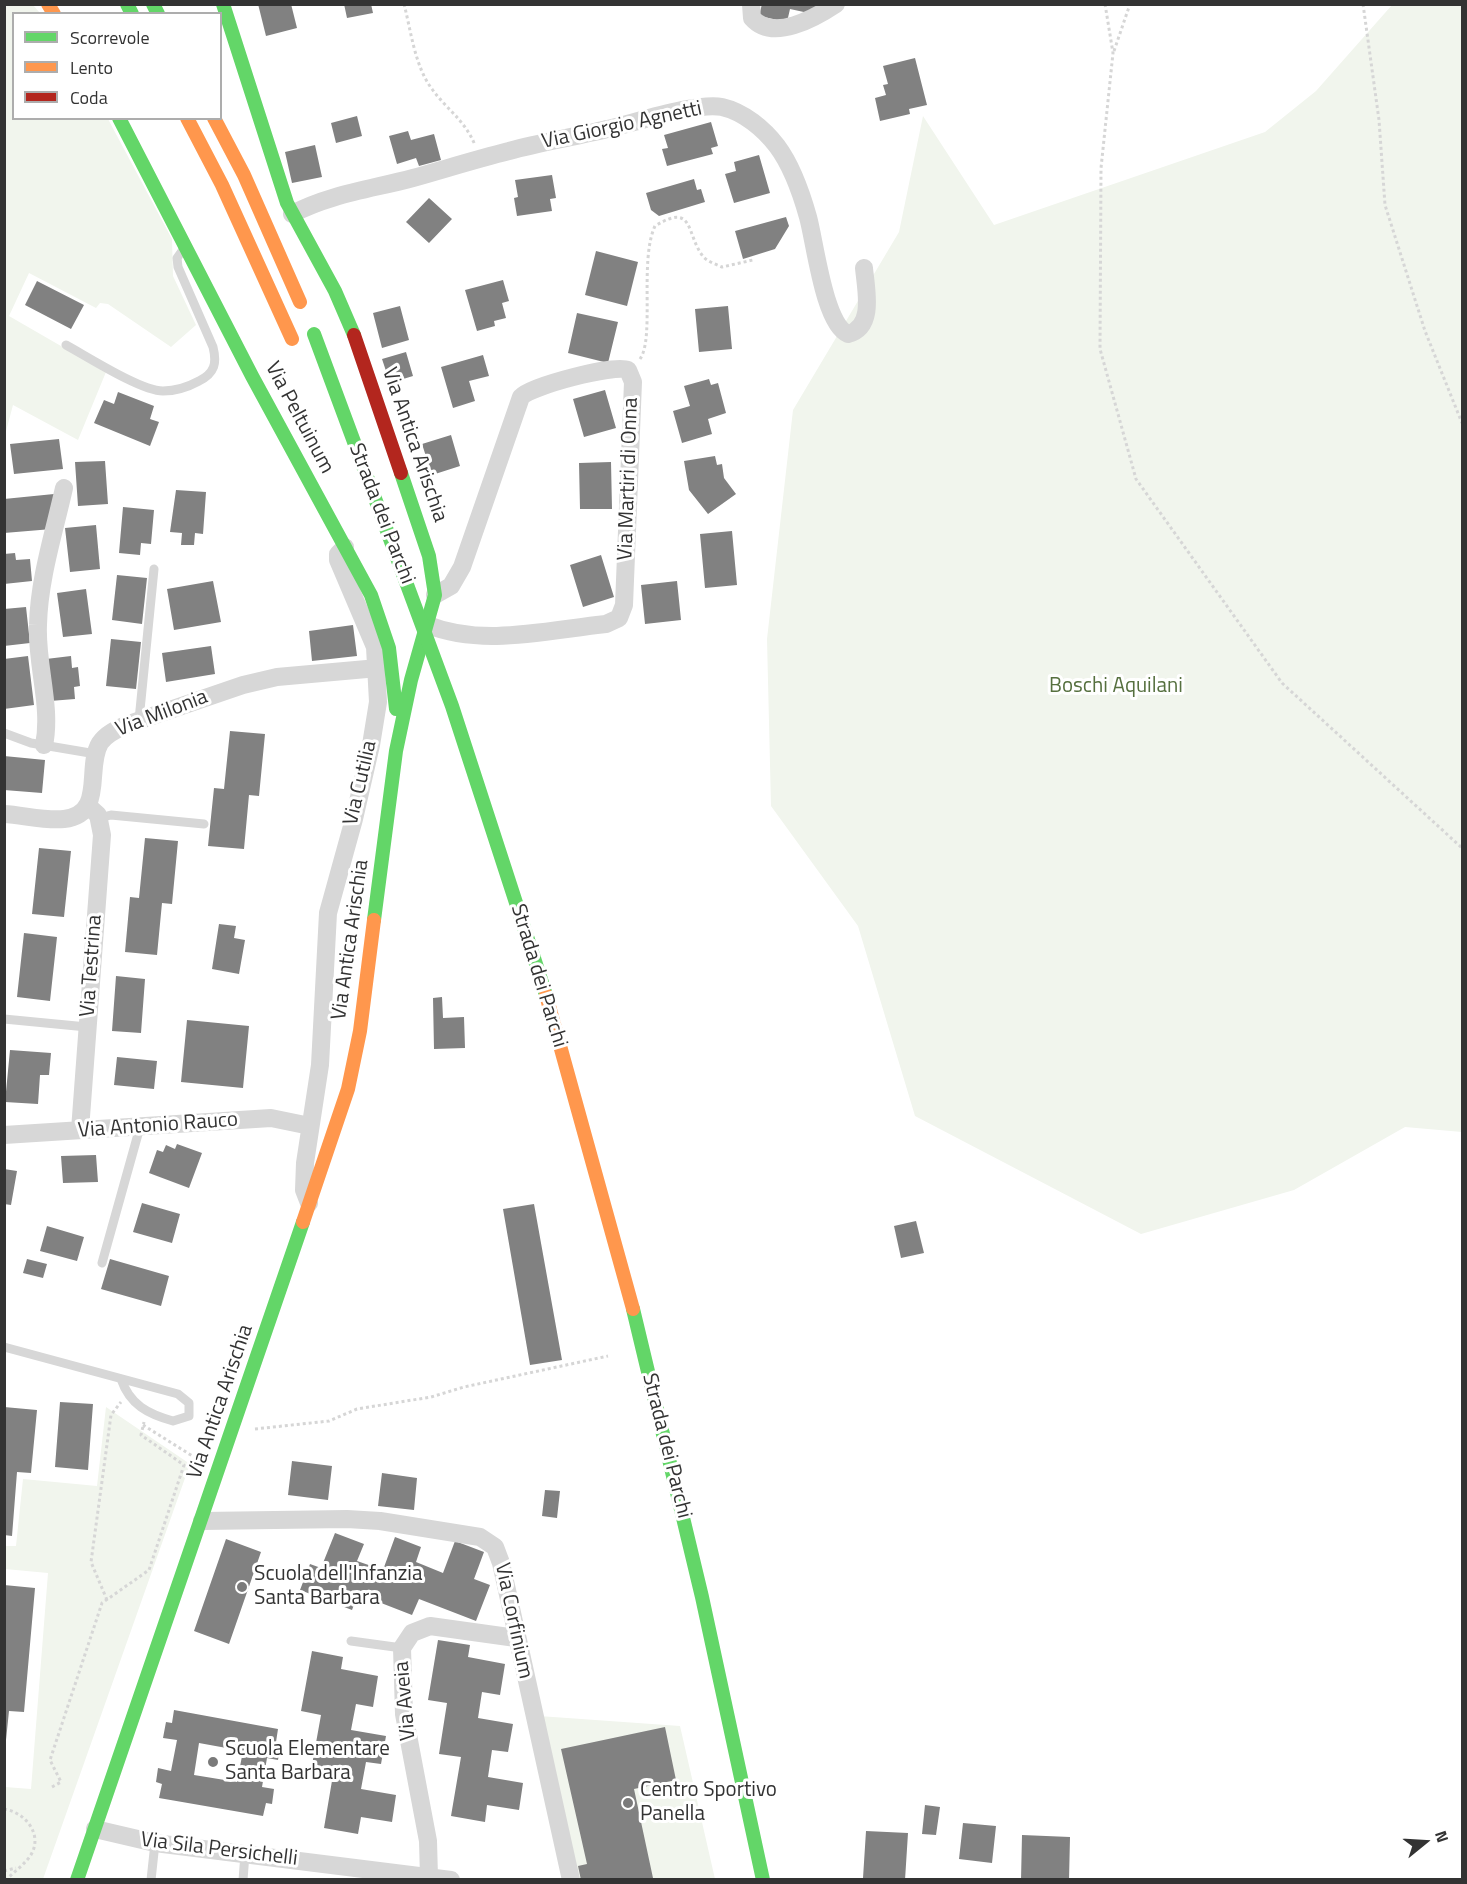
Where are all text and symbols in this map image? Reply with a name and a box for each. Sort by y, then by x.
legend [12,12,222,120]
text: Scorrevole [70,24,149,51]
text: Lento [70,54,113,81]
text: Coda [70,84,108,111]
street label: Via Giorgio Agnetti [540,97,704,155]
street label: Via Peltuinum [259,358,339,478]
street label: Via Antica Arischia [376,364,452,526]
street label: Via Martiri di Onna [614,397,644,561]
street label: Strada dei Parchi [343,440,419,588]
park label: Boschi Aquilani [1049,674,1183,700]
street label: Via Milonia [112,685,212,743]
street label: Via Cutilia [339,738,383,828]
street label: Via Antica Arischia [327,858,375,1022]
street label: Strada dei Parchi [504,901,572,1051]
street label: Via Testrina [76,914,108,1018]
street label: Via Antonio Rauco [77,1108,239,1144]
street label: Via Antica Arischia [183,1321,259,1483]
street label: Strada dei Parchi [636,1371,696,1521]
street label: Via Corfinium [488,1561,538,1681]
place label: Scuola dell'Infanzia Santa Barbara [254,1562,422,1612]
marker: Scuola dell'Infanzia Santa Barbara [235,1580,249,1594]
street label: Via Aveia [390,1660,422,1742]
place label: Scuola Elementare Santa Barbara [225,1737,390,1787]
marker: Scuola Elementare Santa Barbara [206,1755,220,1769]
place label: Centro Sportivo Panella [640,1778,777,1828]
marker: Centro Sportivo Panella [621,1796,635,1810]
north arrow [1395,1812,1455,1872]
text: N [1429,1827,1455,1845]
street label: Via Sila Persichelli [139,1828,299,1872]

